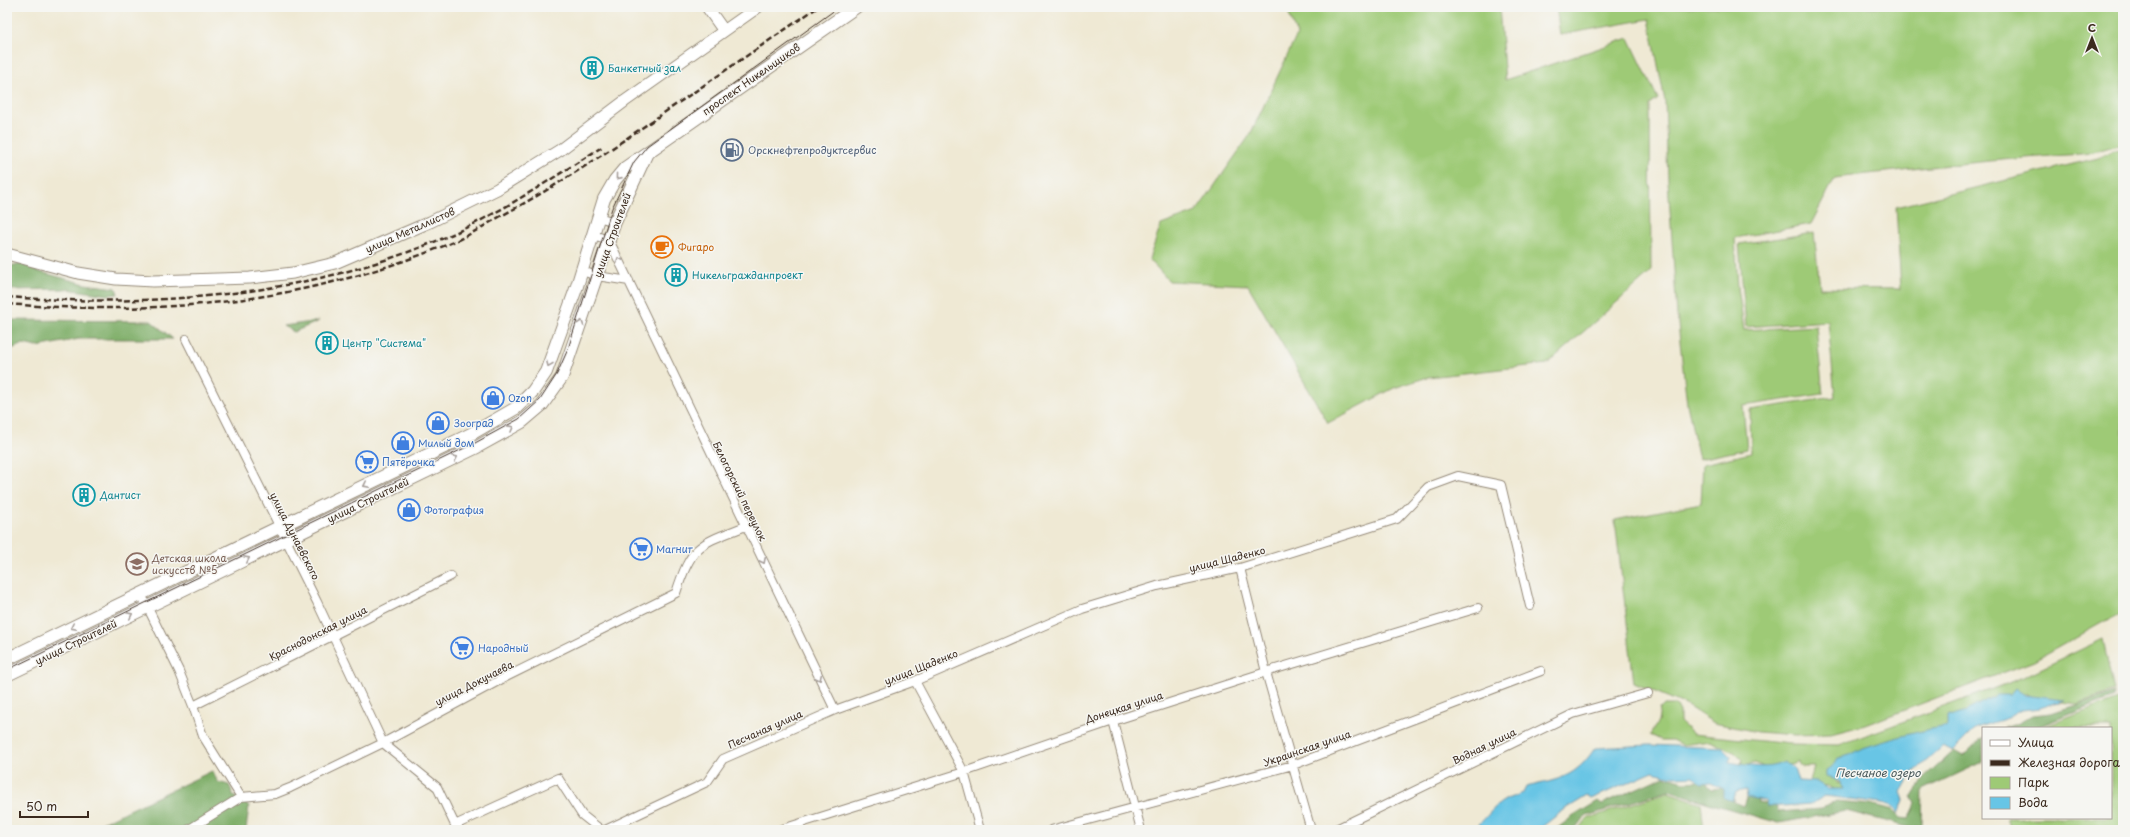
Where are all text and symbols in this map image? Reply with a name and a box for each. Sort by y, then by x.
north arrow [2072,18,2112,58]
text: С [2088,19,2096,36]
street label: проспект Никельщиков [699,39,803,118]
building icon: Банкетный зал [579,55,605,81]
place label: Банкетный зал [608,60,681,75]
fuel station icon: Орскнефтепродуктсервис [719,137,745,163]
place label: Орскнефтепродуктсервис [748,142,876,158]
one-way arrow [616,173,623,180]
street label: улица Строителей [589,190,634,279]
street label: улица Металлистов [363,203,457,256]
cafe icon: Фигаро [649,234,675,260]
place label: Фигаро [678,239,714,254]
one-way arrow [616,257,624,265]
building icon: Никельгражданпроект [663,262,689,288]
place label: Никельгражданпроект [692,267,803,282]
one-way arrow [576,320,585,327]
building icon: Центр "Система" [314,330,340,356]
place label: Центр "Система" [342,335,426,350]
one-way arrow [545,361,553,368]
shop icon: Ozon [480,385,506,411]
place label: Ozon [508,390,532,405]
shop icon: Зооград [425,410,451,436]
place label: Зооград [454,415,494,430]
one-way arrow [507,426,514,433]
shop icon: Милый дом [390,430,416,456]
place label: Милый дом [418,435,475,450]
street label: Белогорский переулок [709,438,771,544]
supermarket icon: Пятёрочка [354,449,380,475]
place label: Пятёрочка [382,454,436,469]
one-way arrow [451,455,458,463]
street label: улица Строителей [324,473,411,526]
one-way arrow [363,480,371,488]
building icon: Дантист [71,482,97,508]
place label: Дантист [99,487,141,502]
street label: улица Дунаевского [266,489,324,583]
shop icon: Фотография [396,497,422,523]
place label: Фотография [424,502,484,517]
supermarket icon: Магнит [628,536,654,562]
place label: Магнит [656,541,694,556]
street label: улица Щаденко [1187,542,1267,575]
place label: Детская школа искусств №5 [151,550,228,577]
school or university icon: Детская школа искусств №5 [124,551,150,577]
one-way arrow [243,556,250,564]
one-way arrow [758,557,766,564]
street label: Краснодонская улица [266,601,370,664]
one-way arrow [126,612,133,620]
street label: улица Строителей [32,615,119,668]
one-way arrow [70,622,77,630]
supermarket icon: Народный [449,635,475,661]
place label: Народный [478,640,529,655]
street label: улица Щаденко [882,645,960,688]
street label: улица Докучаева [432,656,516,709]
one-way arrow [814,674,822,681]
street label: Донецкая улица [1082,687,1165,726]
street label: Песчаная улица [725,705,805,752]
street label: Водная улица [1449,723,1519,767]
street label: Украинская улица [1261,725,1353,770]
legend [1982,727,2112,819]
text: Улица [2018,733,2054,751]
text: Железная дорога [2018,753,2121,771]
water label: Песчаное озеро [1836,764,1921,781]
text: Парк [2018,773,2050,791]
scale bar [20,793,88,819]
text: Вода [2018,793,2048,811]
text: 50 m [26,797,57,815]

